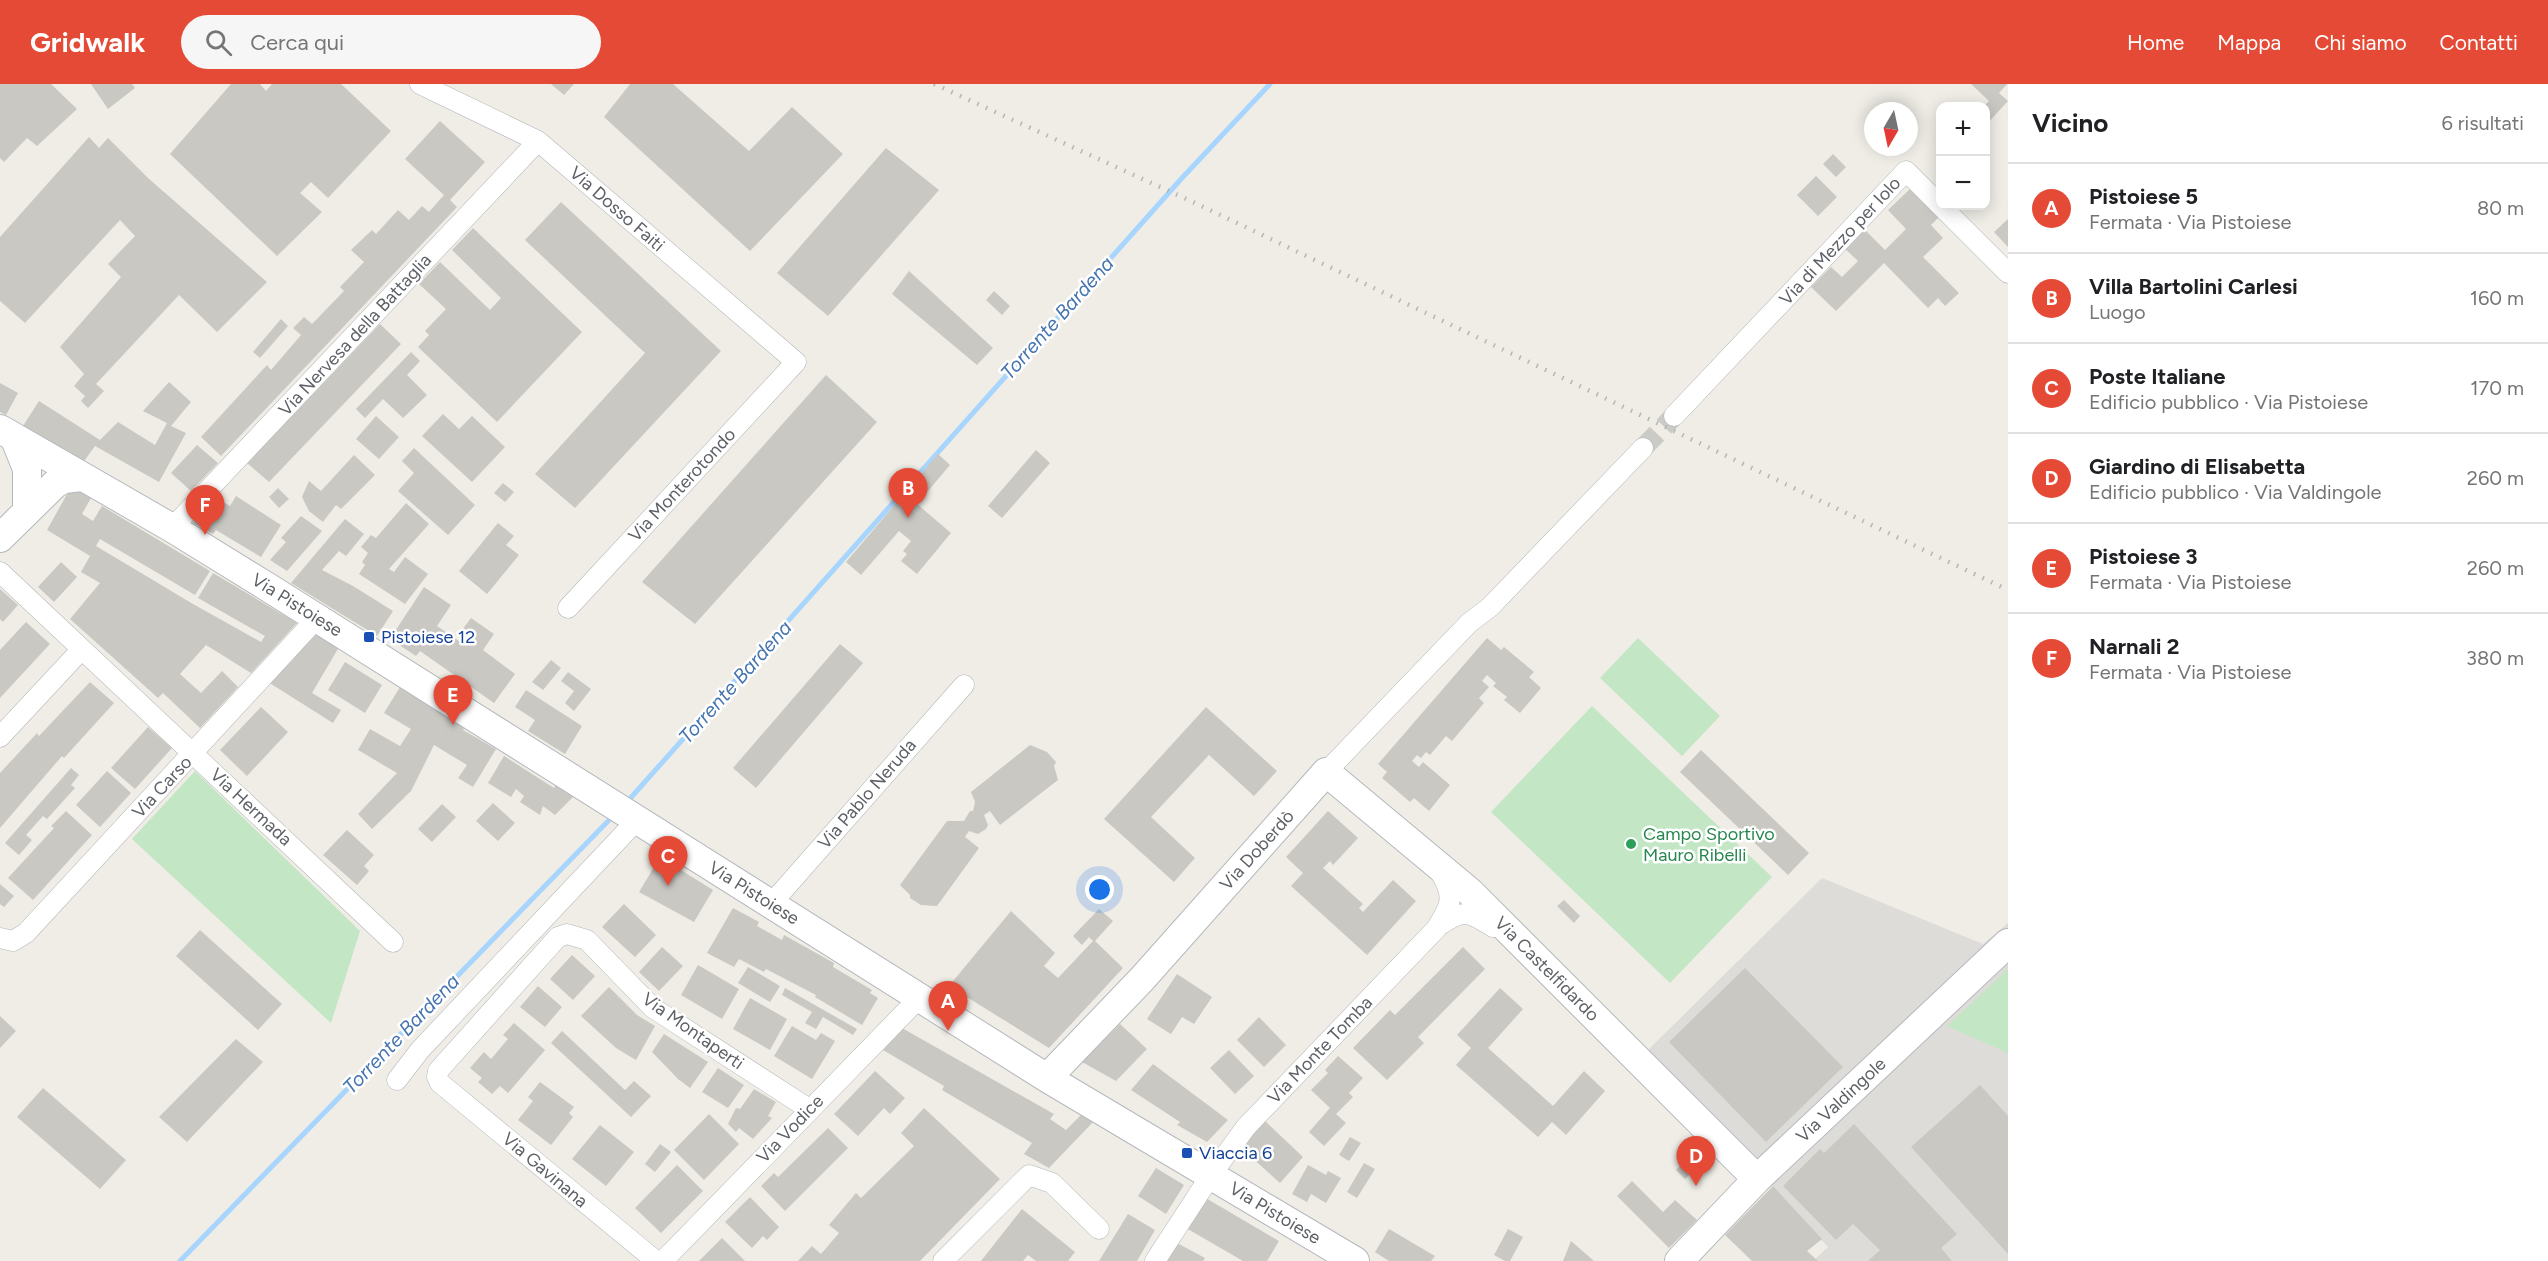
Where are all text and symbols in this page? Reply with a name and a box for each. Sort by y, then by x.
search box [181,15,601,69]
text: Gridwalk [30,25,145,59]
icon: search [202,26,235,59]
text: Cerca qui [250,29,344,56]
text: Home [2127,30,2184,55]
text: Mappa [2217,30,2281,55]
text: Chi siamo [2314,30,2407,55]
text: Contatti [2440,30,2518,55]
north arrow [1864,102,1918,156]
map controls [1936,102,1990,210]
button: + [1936,102,1990,156]
text: Vicino [2032,107,2108,139]
text: 6 risultati [2442,111,2524,135]
button: − [1936,156,1990,210]
street label: Via Dosso Faiti [565,162,669,256]
street label: Via di Mezzo per Iolo [1775,172,1905,310]
text: Pistoiese 5 [2089,183,2198,210]
text: A [2044,196,2059,220]
text: 80 m [2477,196,2524,220]
text: Fermata · Via Pistoiese [2089,210,2291,234]
street label: Via Nervesa della Battaglia [274,249,436,421]
water label: Torrente Bardena [996,251,1119,384]
text: Villa Bartolini Carlesi [2089,273,2298,300]
text: B [2045,286,2058,310]
text: 160 m [2470,286,2524,310]
text: Luogo [2089,300,2146,324]
text: Poste Italiane [2089,363,2225,390]
text: C [2044,376,2059,400]
text: 170 m [2470,376,2524,400]
text: Edificio pubblico · Via Pistoiese [2089,390,2368,414]
street label: Via Monterotondo [624,424,740,546]
text: Giardino di Elisabetta [2089,453,2305,480]
text: D [2045,466,2059,490]
text: 260 m [2467,466,2524,490]
pin: B [888,468,928,518]
text: Edificio pubblico · Via Valdingole [2089,480,2382,504]
pin: F [186,486,224,535]
text: Pistoiese 3 [2089,543,2198,570]
text: E [2046,556,2057,580]
text: 260 m [2467,556,2524,580]
street label: Via Pistoiese [248,568,347,642]
text: Fermata · Via Pistoiese [2089,570,2291,594]
water label: Torrente Bardena [674,615,797,748]
place label: Pistoiese 12 [381,626,475,648]
marker: Pistoiese 12 [362,630,376,644]
text: Narnali 2 [2089,633,2179,660]
text: F [2046,646,2057,670]
text: 380 m [2466,646,2524,670]
text: Fermata · Via Pistoiese [2089,660,2291,684]
pin: E [434,676,472,725]
street label: Via Pablo Neruda [813,734,921,854]
street label: Via Carso [128,751,196,823]
street label: Via Hermada [205,764,297,850]
street label: Via Doberdò [1215,805,1299,895]
place label: Campo Sportivo Mauro Ribelli [1643,823,1775,866]
pin: C [648,836,688,886]
marker: Campo Sportivo Mauro Ribelli [1624,837,1638,851]
street label: Via Pistoiese [705,856,804,930]
your location [1085,875,1114,904]
street label: Via Castelfidardo [1490,912,1604,1026]
water label: Torrente Bardena [338,969,464,1099]
pin: A [928,982,968,1031]
street label: Via Montaperti [638,988,748,1074]
street label: Via Monte Tomba [1263,992,1377,1108]
street label: Via Valdingole [1792,1053,1891,1147]
street label: Via Vodice [752,1090,828,1168]
street label: Via Gavinana [498,1128,592,1212]
pin: D [1676,1136,1716,1186]
place label: Viaccia 6 [1199,1142,1272,1164]
marker: Viaccia 6 [1180,1146,1194,1160]
street label: Via Pistoiese [1225,1177,1325,1249]

